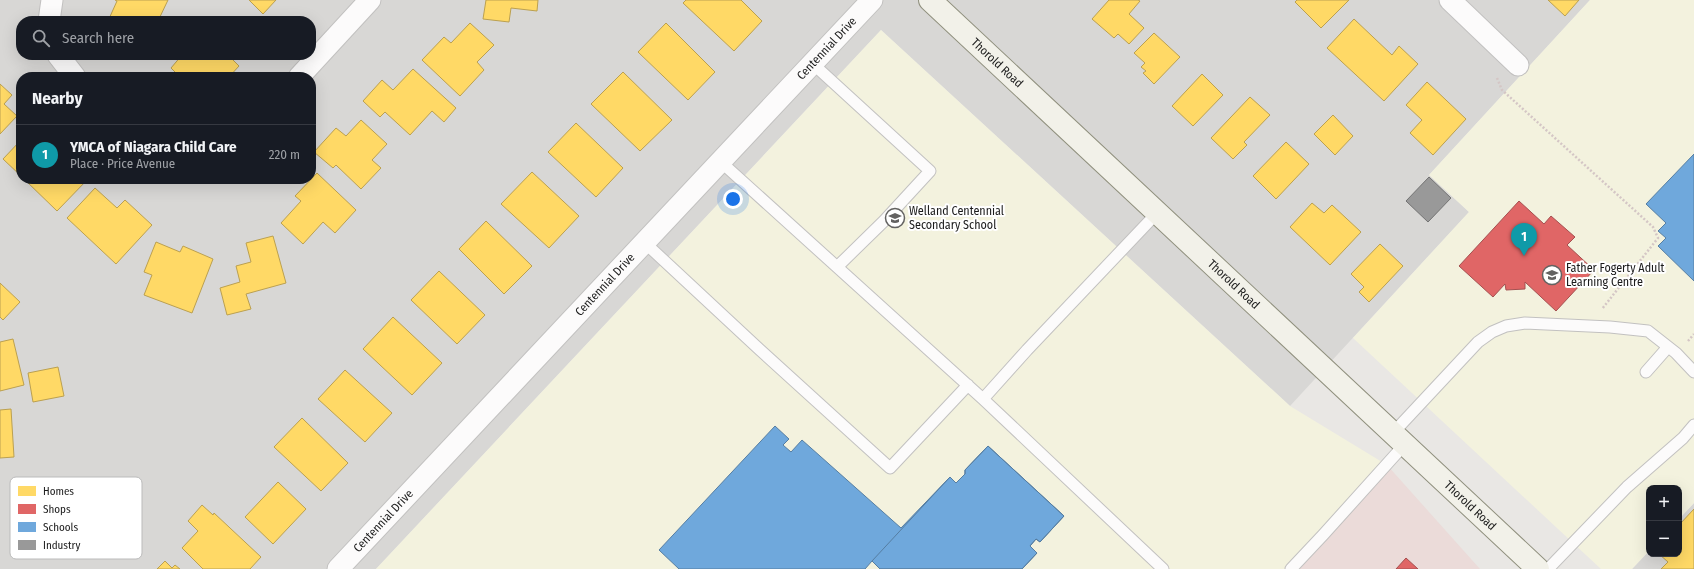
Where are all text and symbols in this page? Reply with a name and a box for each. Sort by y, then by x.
street label: Centennial Drive [794,14,859,83]
search box [16,16,316,60]
icon: search [30,27,52,49]
text: Search here [62,29,134,47]
street label: Thorold Road [968,35,1026,90]
text: Nearby [32,88,83,109]
text: YMCA of Niagara Child Care [70,138,237,156]
text: 1 [42,147,48,162]
text: 220 m [269,147,300,162]
text: Place · Price Avenue [70,156,175,171]
your location [723,189,743,209]
place label: Welland Centennial Secondary School [909,204,1004,232]
school or university icon: Welland Centennial Secondary School [884,207,906,229]
pin: 1 [1511,223,1537,256]
street label: Centennial Drive [572,250,638,319]
street label: Thorold Road [1205,257,1262,312]
place label: Father Fogerty Adult Learning Centre [1566,261,1665,289]
school or university icon: Father Fogerty Adult Learning Centre [1541,264,1563,286]
legend [10,477,142,559]
street label: Thorold Road [1442,478,1499,533]
text: Homes [43,485,74,498]
map controls [1646,485,1682,557]
button: + [1646,485,1682,521]
street label: Centennial Drive [350,487,416,555]
text: Shops [43,503,71,516]
text: Schools [43,521,78,534]
button: − [1646,521,1682,557]
text: Industry [43,539,80,552]

